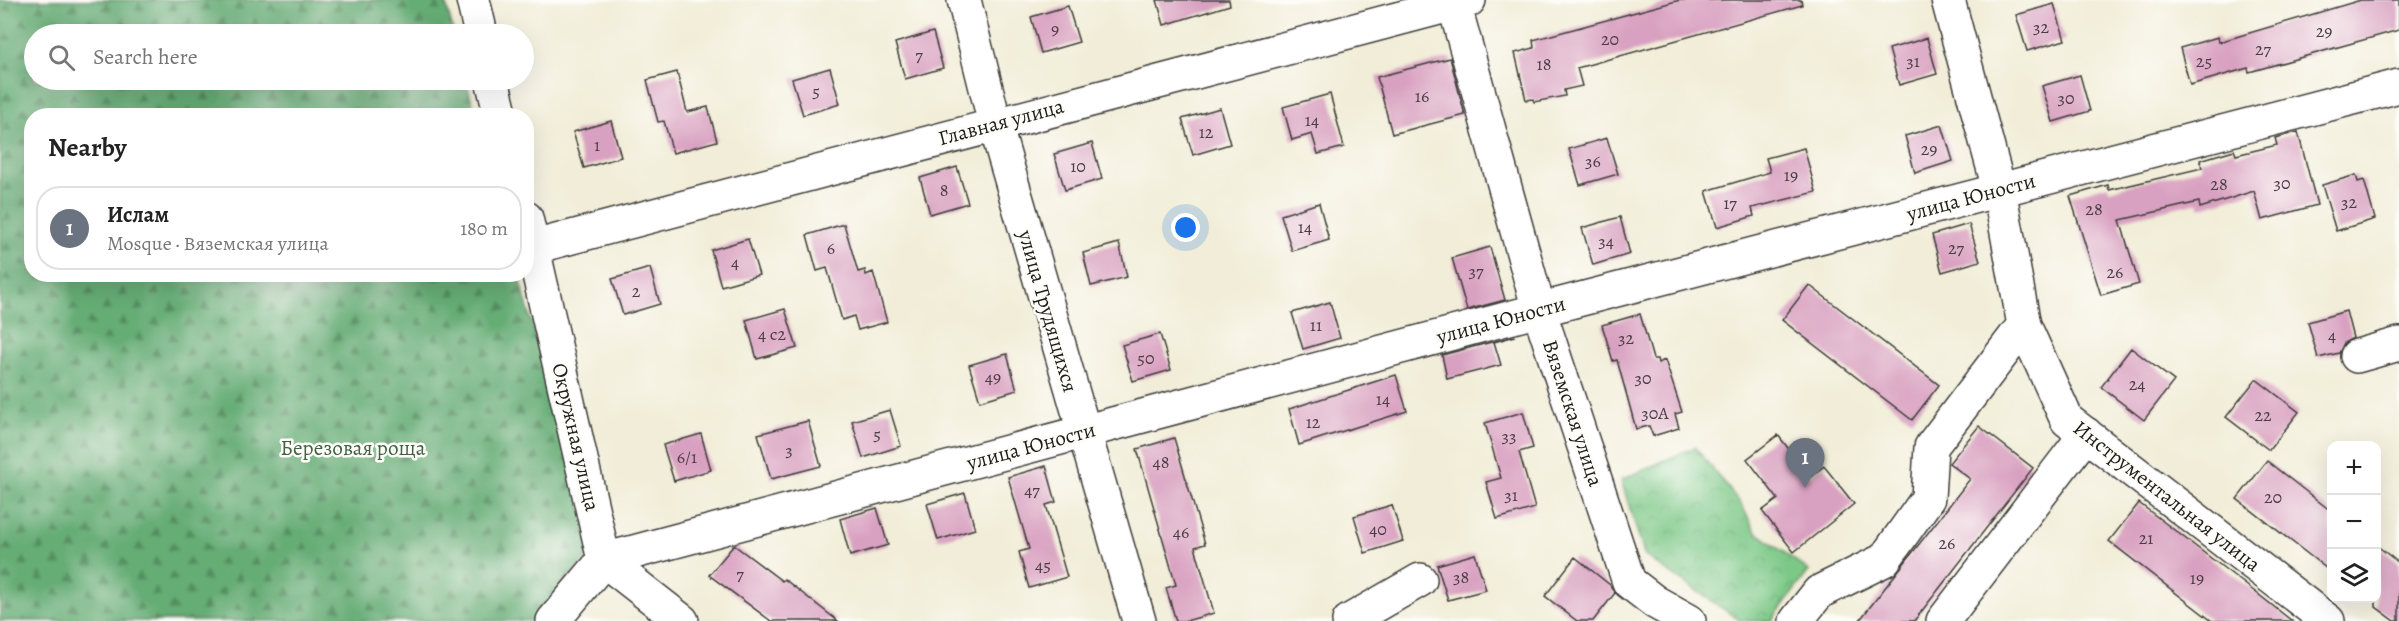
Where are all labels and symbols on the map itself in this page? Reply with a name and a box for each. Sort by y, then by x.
house number: 32 [2033,15,2049,39]
house number: 9 [1051,17,1059,41]
house number: 29 [2316,19,2332,43]
house number: 20 [1601,27,1619,51]
house number: 27 [2255,37,2271,61]
house number: 7 [915,43,923,67]
house number: 31 [1906,49,1920,73]
house number: 25 [2196,49,2212,73]
house number: 18 [1537,52,1551,76]
house number: 5 [812,79,820,103]
house number: 16 [1415,84,1429,108]
house number: 30 [2057,86,2075,110]
street label: Главная улица [935,92,1067,152]
house number: 14 [1305,108,1319,132]
house number: 12 [1199,120,1214,144]
house number: 1 [594,133,600,157]
house number: 29 [1921,137,1937,161]
house number: 36 [1585,149,1601,173]
house number: 10 [1070,154,1086,178]
house number: 19 [1784,163,1798,187]
street label: улица Юности [1902,166,2039,228]
house number: 30 [2273,171,2291,195]
house number: 28 [2210,172,2228,196]
house number: 8 [940,178,948,202]
house number: 32 [2341,190,2357,214]
house number: 17 [1723,191,1737,215]
house number: 28 [2085,197,2103,221]
your location [1171,213,1200,242]
house number: 14 [1298,215,1312,239]
street label: улица Трудящихся [1011,226,1085,395]
house number: 34 [1598,229,1614,253]
house number: 6 [827,236,835,260]
house number: 27 [1948,236,1964,260]
house number: 4 [731,250,739,274]
house number: 37 [1468,259,1484,283]
house number: 26 [2107,260,2123,284]
house number: 2 [632,279,641,303]
street label: улица Юности [1432,289,1569,351]
house number: 11 [1310,313,1322,337]
house number: 4 с2 [758,322,786,346]
house number: 4 [2328,323,2336,347]
house number: 32 [1618,326,1634,350]
street label: Вяземская улица [1536,336,1610,490]
house number: 50 [1137,346,1155,370]
street label: Окружная улица [545,360,607,514]
house number: 49 [985,365,1001,389]
house number: 30 [1634,366,1652,390]
house number: 24 [2129,372,2145,396]
house number: 14 [1376,387,1390,411]
house number: 30А [1641,401,1669,425]
house number: 22 [2254,403,2272,427]
house number: 12 [1306,410,1321,434]
street label: Инструментальная улица [2067,414,2267,578]
street label: улица Юности [962,415,1099,477]
house number: 5 [873,422,881,446]
house number: 33 [1502,424,1516,448]
park label: Березовая роща [281,434,426,462]
house number: 3 [785,438,793,462]
pin: 1 [1786,438,1824,488]
house number: 6/1 [677,445,697,469]
house number: 48 [1153,450,1169,474]
house number: 47 [1024,478,1040,502]
house number: 31 [1504,483,1518,507]
house number: 20 [2264,485,2282,509]
house number: 40 [1369,517,1387,541]
house number: 46 [1173,520,1189,544]
house number: 21 [2139,526,2153,550]
house number: 26 [1939,531,1955,555]
house number: 45 [1035,553,1051,577]
house number: 7 [736,562,744,586]
house number: 38 [1453,565,1469,589]
house number: 19 [2190,566,2204,590]

